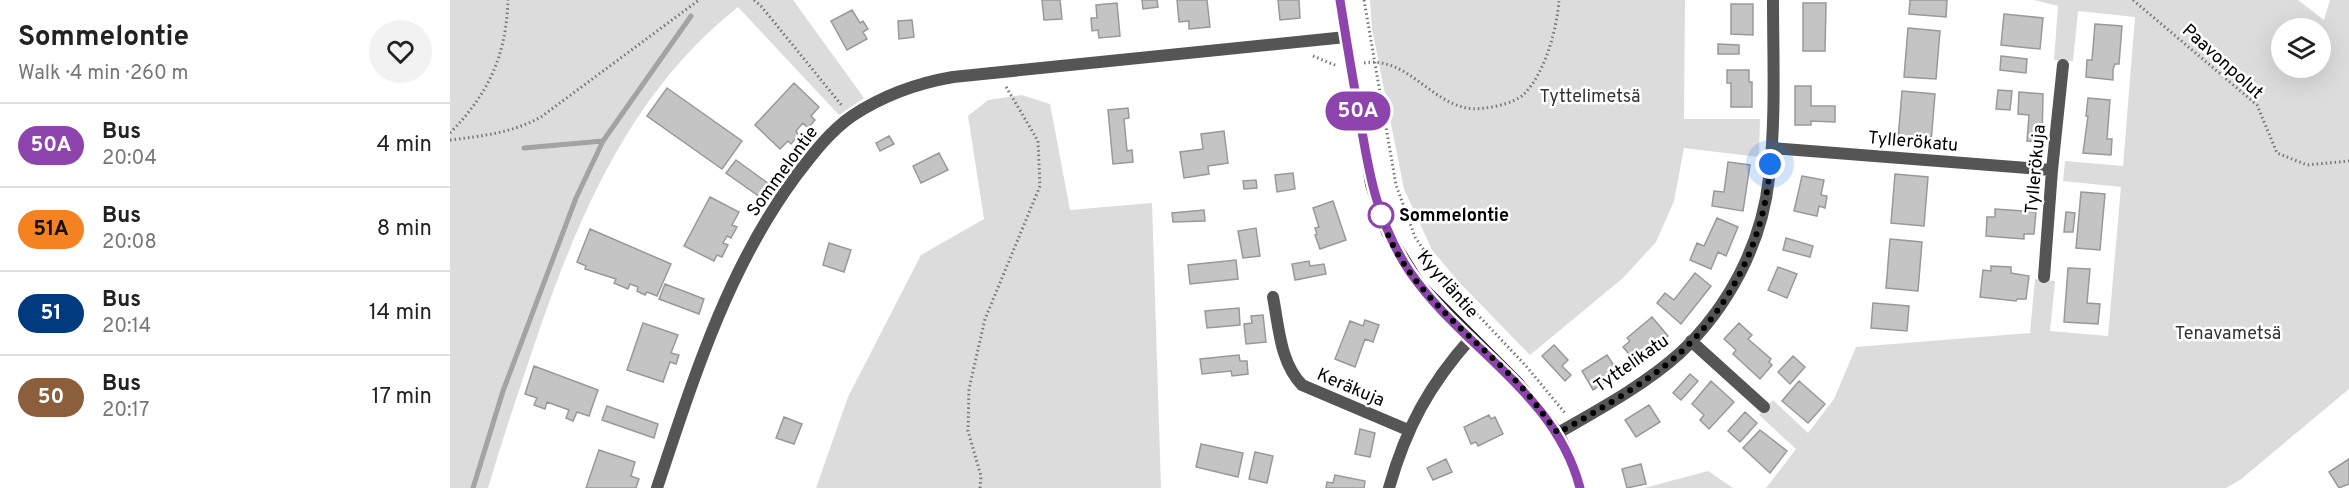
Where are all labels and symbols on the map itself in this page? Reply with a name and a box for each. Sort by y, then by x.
street label: Paavonpolut [2177,20,2267,105]
park label: Tyttelimetsä [1540,86,1641,109]
line badge: 50A [1324,92,1392,130]
street label: Sommelontie [743,122,824,222]
street label: Tyllerökuja [2021,123,2052,215]
street label: Tyllerökatu [1867,127,1959,158]
your location [1755,149,1785,179]
marker: Sommelontie [1368,202,1394,228]
place label: Sommelontie [1399,205,1509,228]
street label: Kyyrläntie [1411,246,1483,324]
park label: Tenavametsä [2175,323,2281,346]
street label: Tyttelikatu [1590,330,1674,398]
street label: Keräkuja [1313,364,1388,413]

